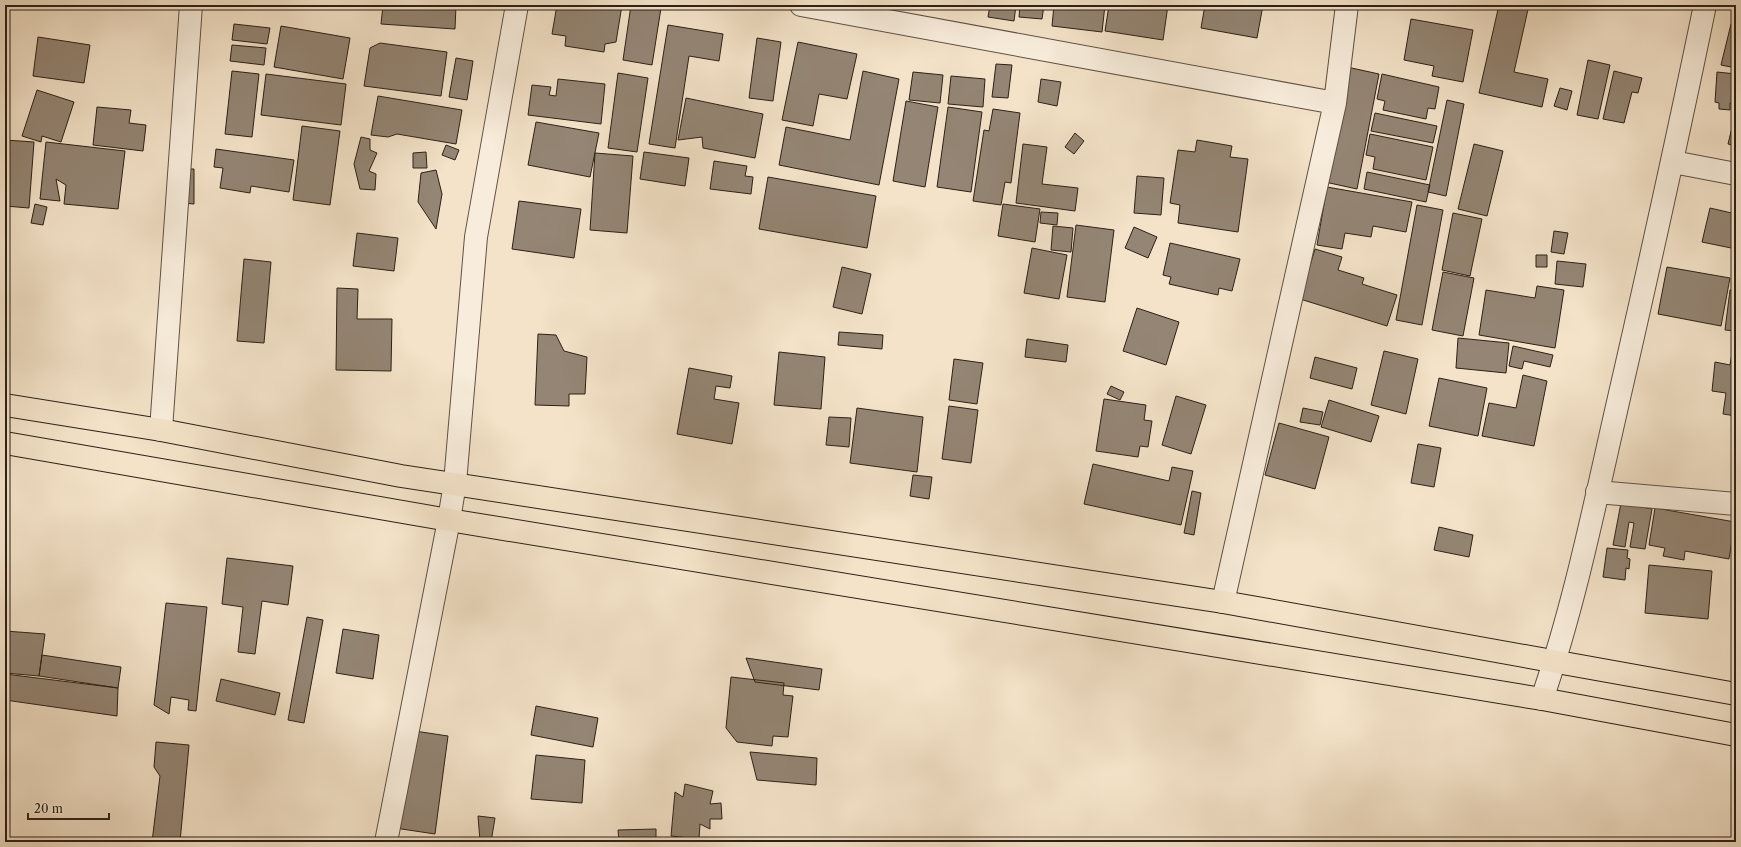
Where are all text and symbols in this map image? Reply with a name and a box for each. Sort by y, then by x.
scale bar [28,795,109,821]
text: 20 m [34,801,63,816]

